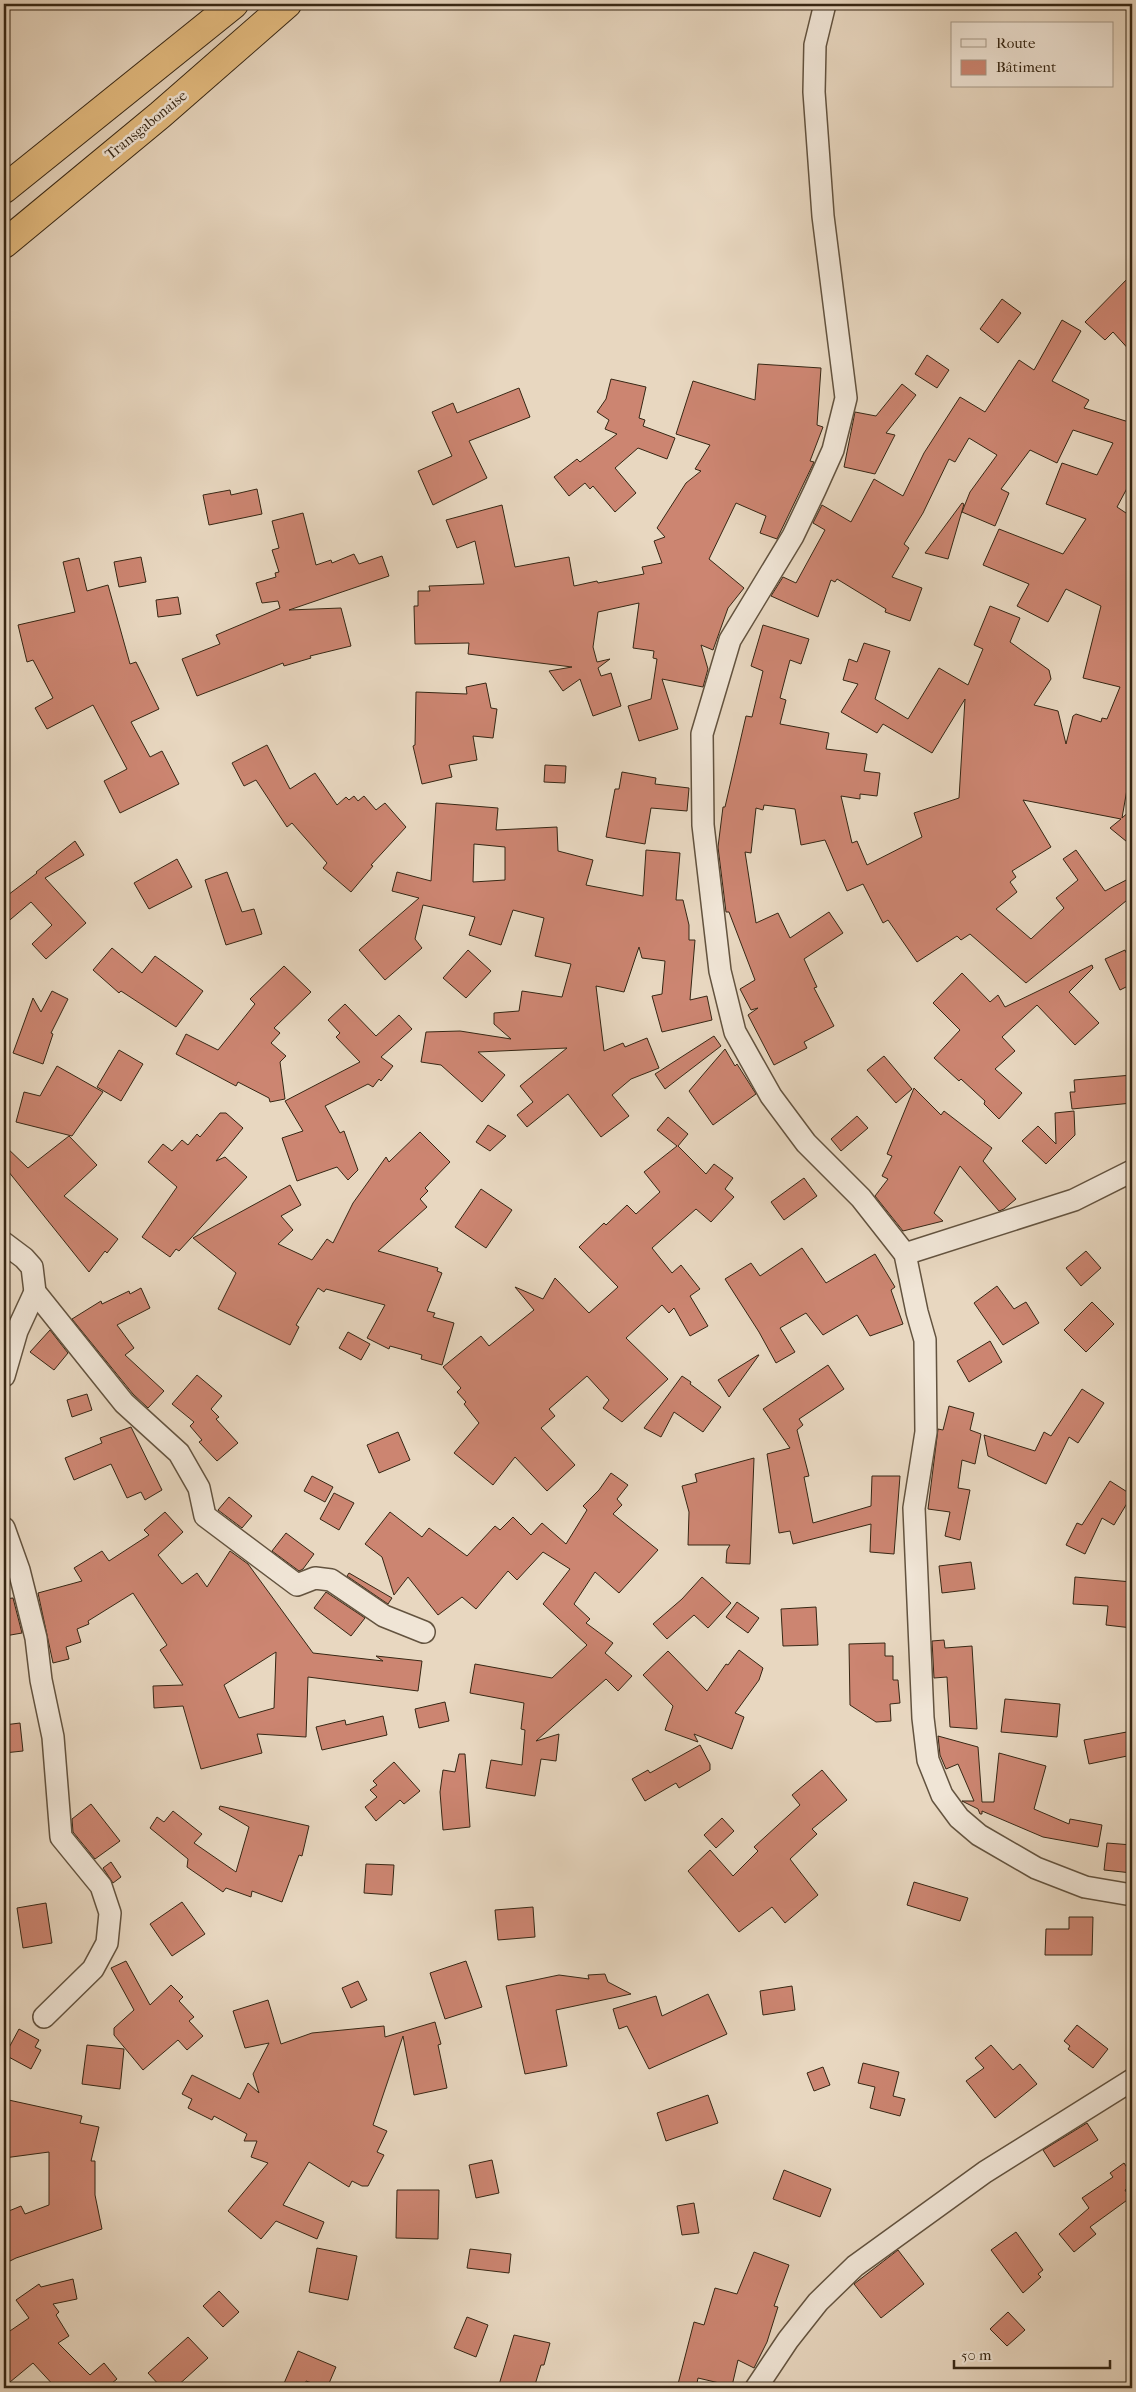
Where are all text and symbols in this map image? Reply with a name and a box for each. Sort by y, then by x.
legend [951,22,1114,88]
text: Route [996,34,1036,52]
text: Bâtiment [996,58,1057,76]
street label: Transgabonaise [101,86,191,163]
scale bar [954,2337,1110,2369]
text: 50 m [961,2346,992,2364]

